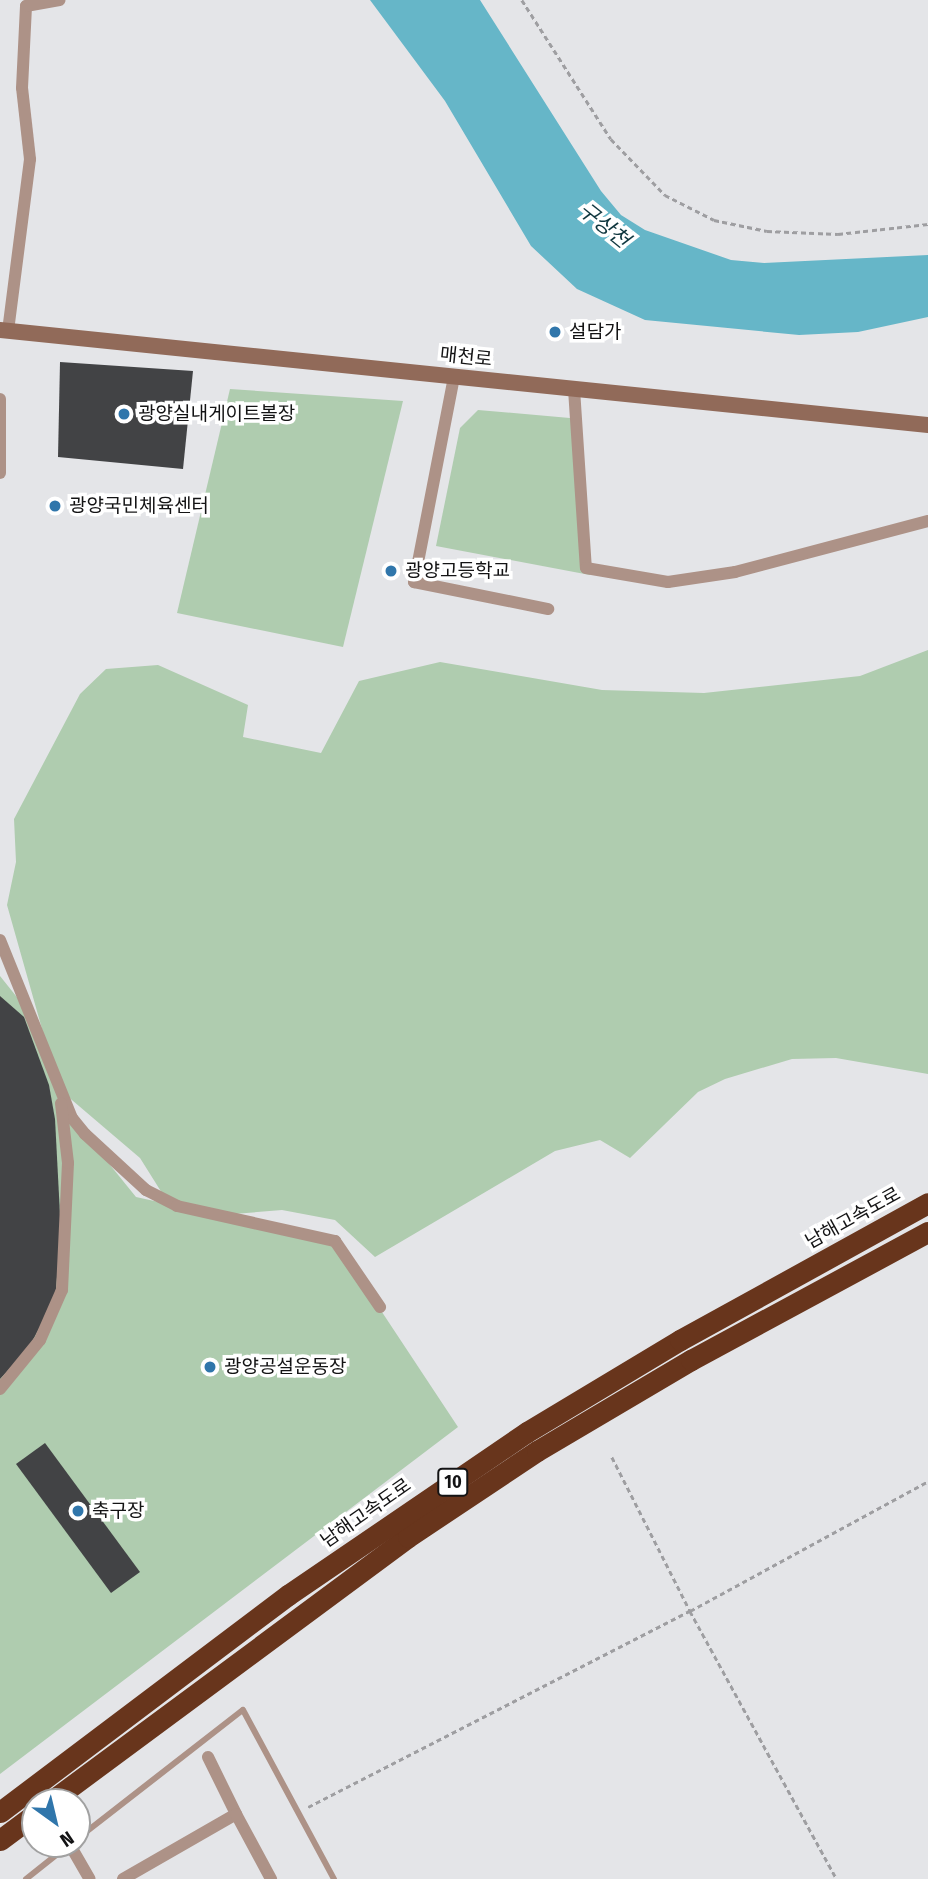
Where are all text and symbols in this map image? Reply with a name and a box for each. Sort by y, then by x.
water label: 구상천 [574,197,634,253]
place label: 설담가 [569,321,621,343]
marker: 설담가 [547,324,563,340]
street label: 매천로 [439,343,493,371]
place label: 광양실내게이트볼장 [138,403,295,425]
marker: 광양실내게이트볼장 [116,406,132,422]
place label: 광양국민체육센터 [69,495,209,517]
marker: 광양국민체육센터 [47,498,63,514]
place label: 광양고등학교 [405,560,510,582]
marker: 광양고등학교 [383,563,399,579]
street label: 남해고속도로 [802,1183,904,1253]
place label: 광양공설운동장 [224,1356,346,1378]
marker: 광양공설운동장 [202,1359,218,1375]
road number: 10 [437,1468,469,1497]
street label: 남해고속도로 [317,1474,415,1552]
place label: 축구장 [92,1500,144,1522]
marker: 축구장 [70,1503,86,1519]
north arrow [21,1788,91,1858]
text: N [56,1826,78,1852]

